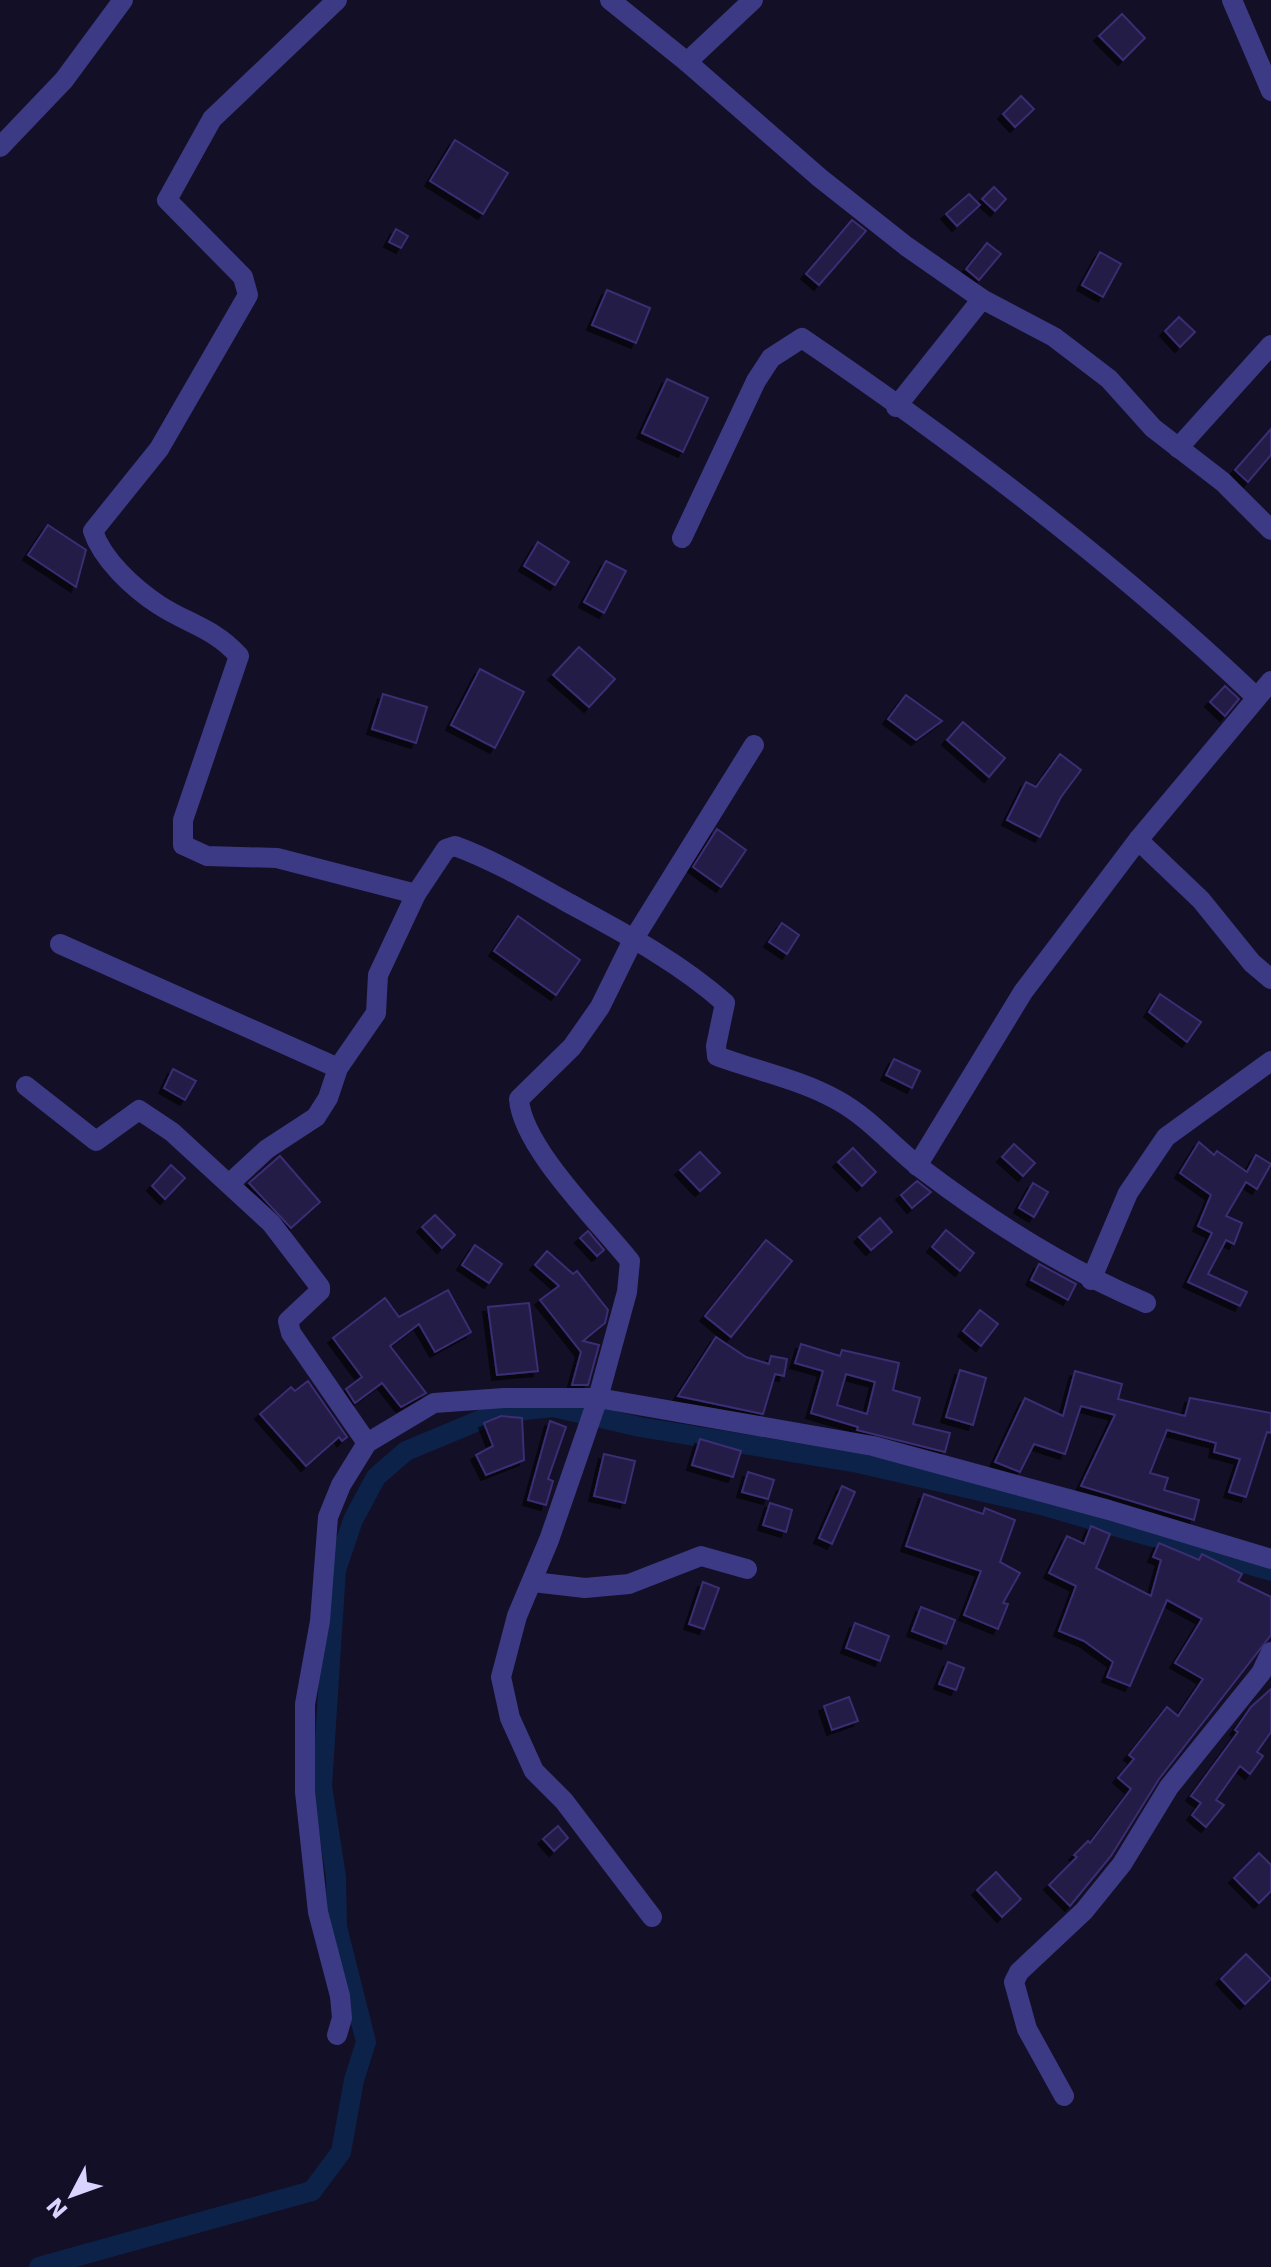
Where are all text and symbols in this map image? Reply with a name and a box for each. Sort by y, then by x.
north arrow [32,2155,112,2235]
text: N [42,2193,73,2223]

